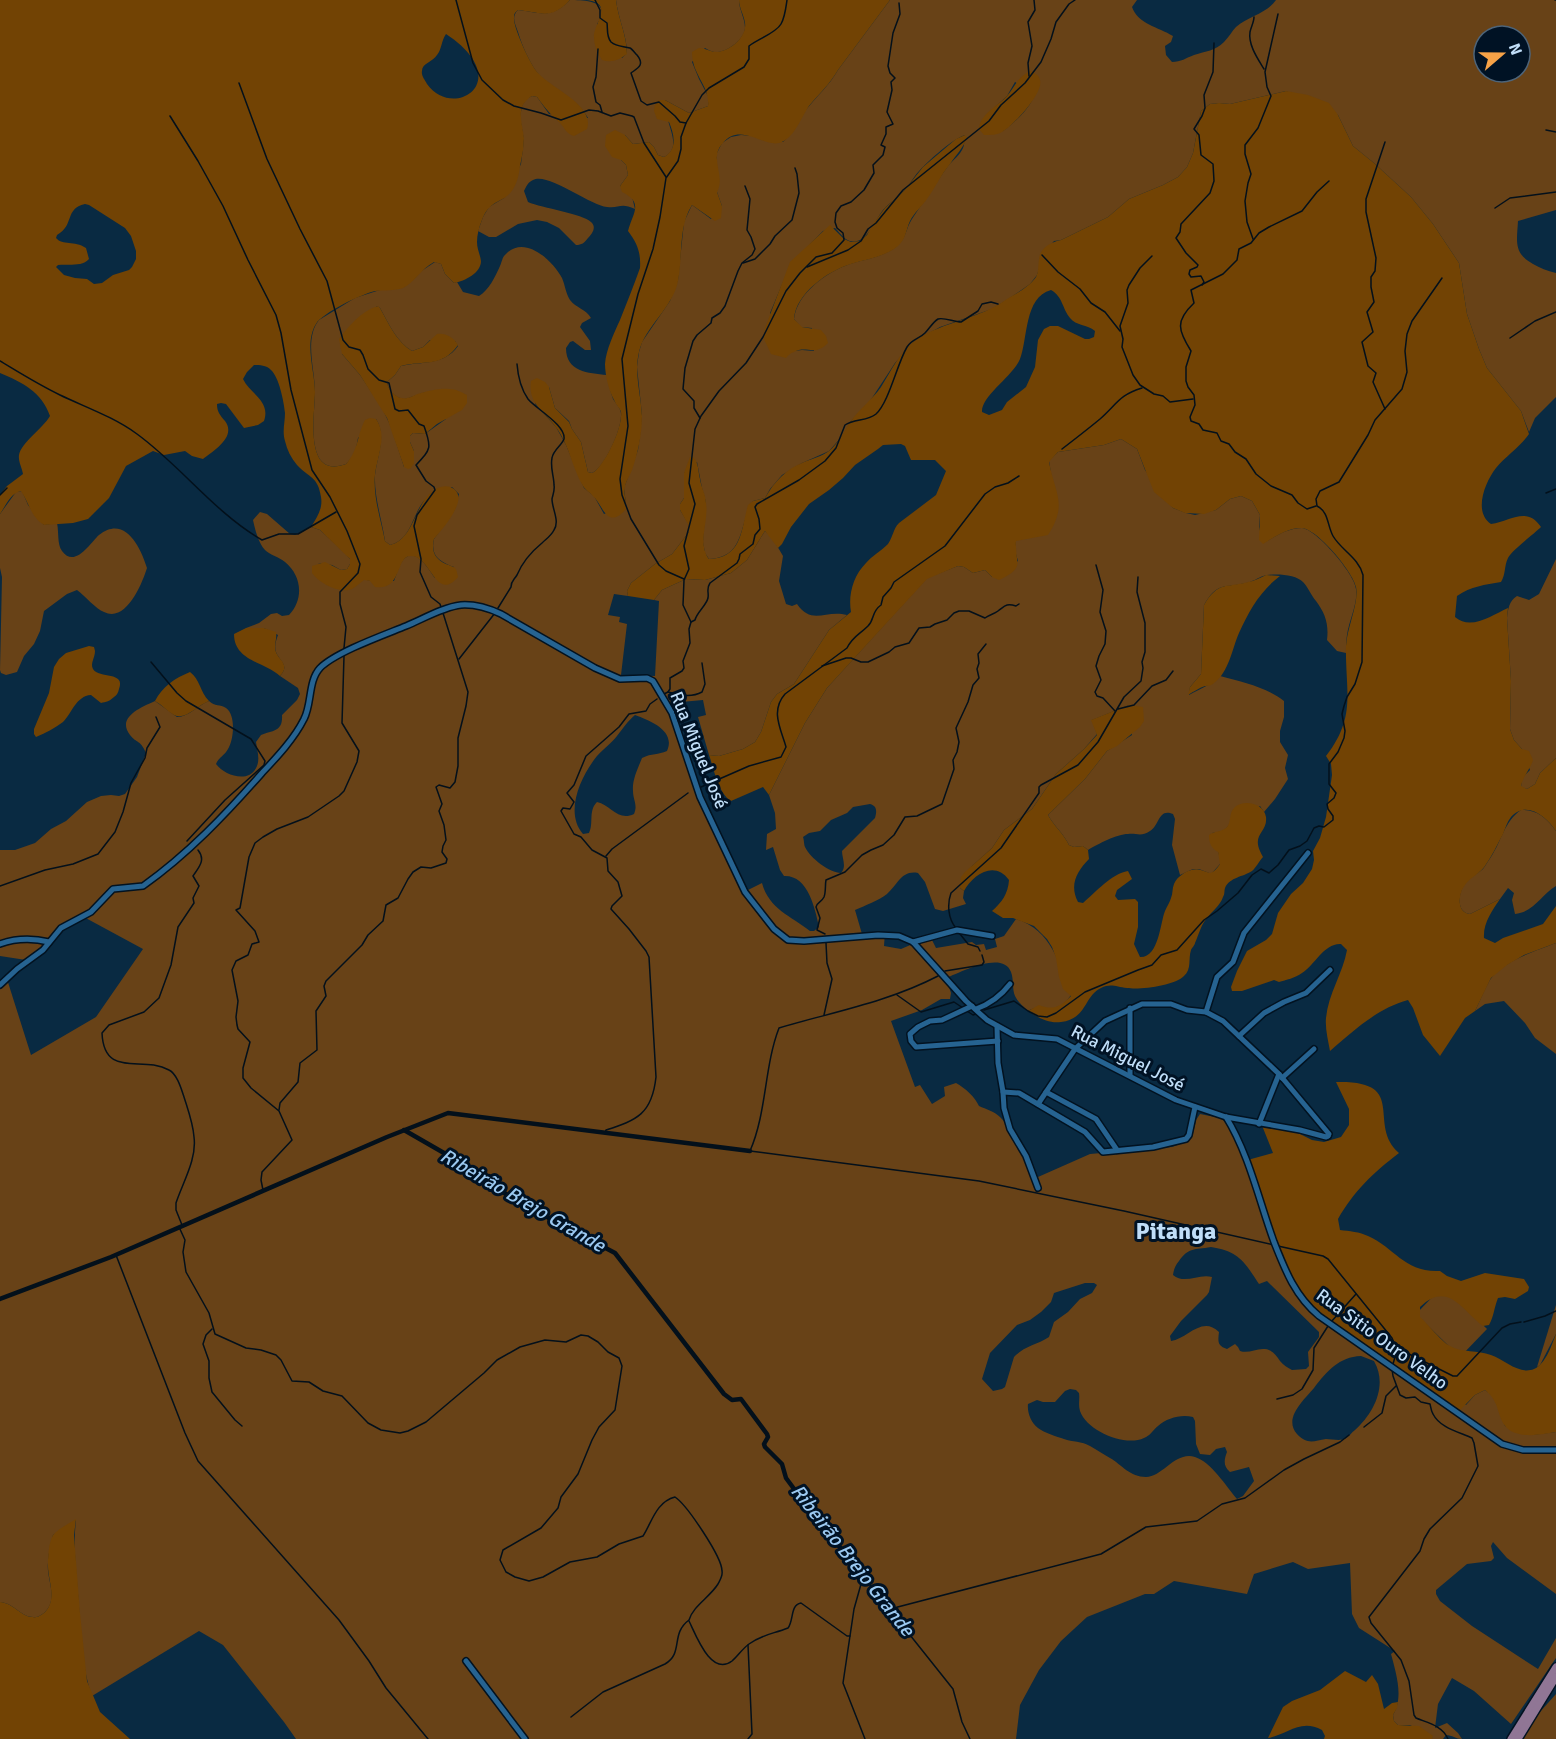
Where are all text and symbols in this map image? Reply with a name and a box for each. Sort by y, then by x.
north arrow [1472,24,1532,84]
text: N [1504,41,1526,58]
street label: Rua Miguel José [665,688,733,812]
street label: Rua Miguel José [1067,1020,1189,1096]
water label: Ribeirão Brejo Grande [436,1143,611,1258]
district label: Pitanga [1136,1216,1216,1246]
street label: Rua Sitio Ouro Velho [1312,1284,1452,1394]
water label: Ribeirão Brejo Grande [785,1479,920,1642]

